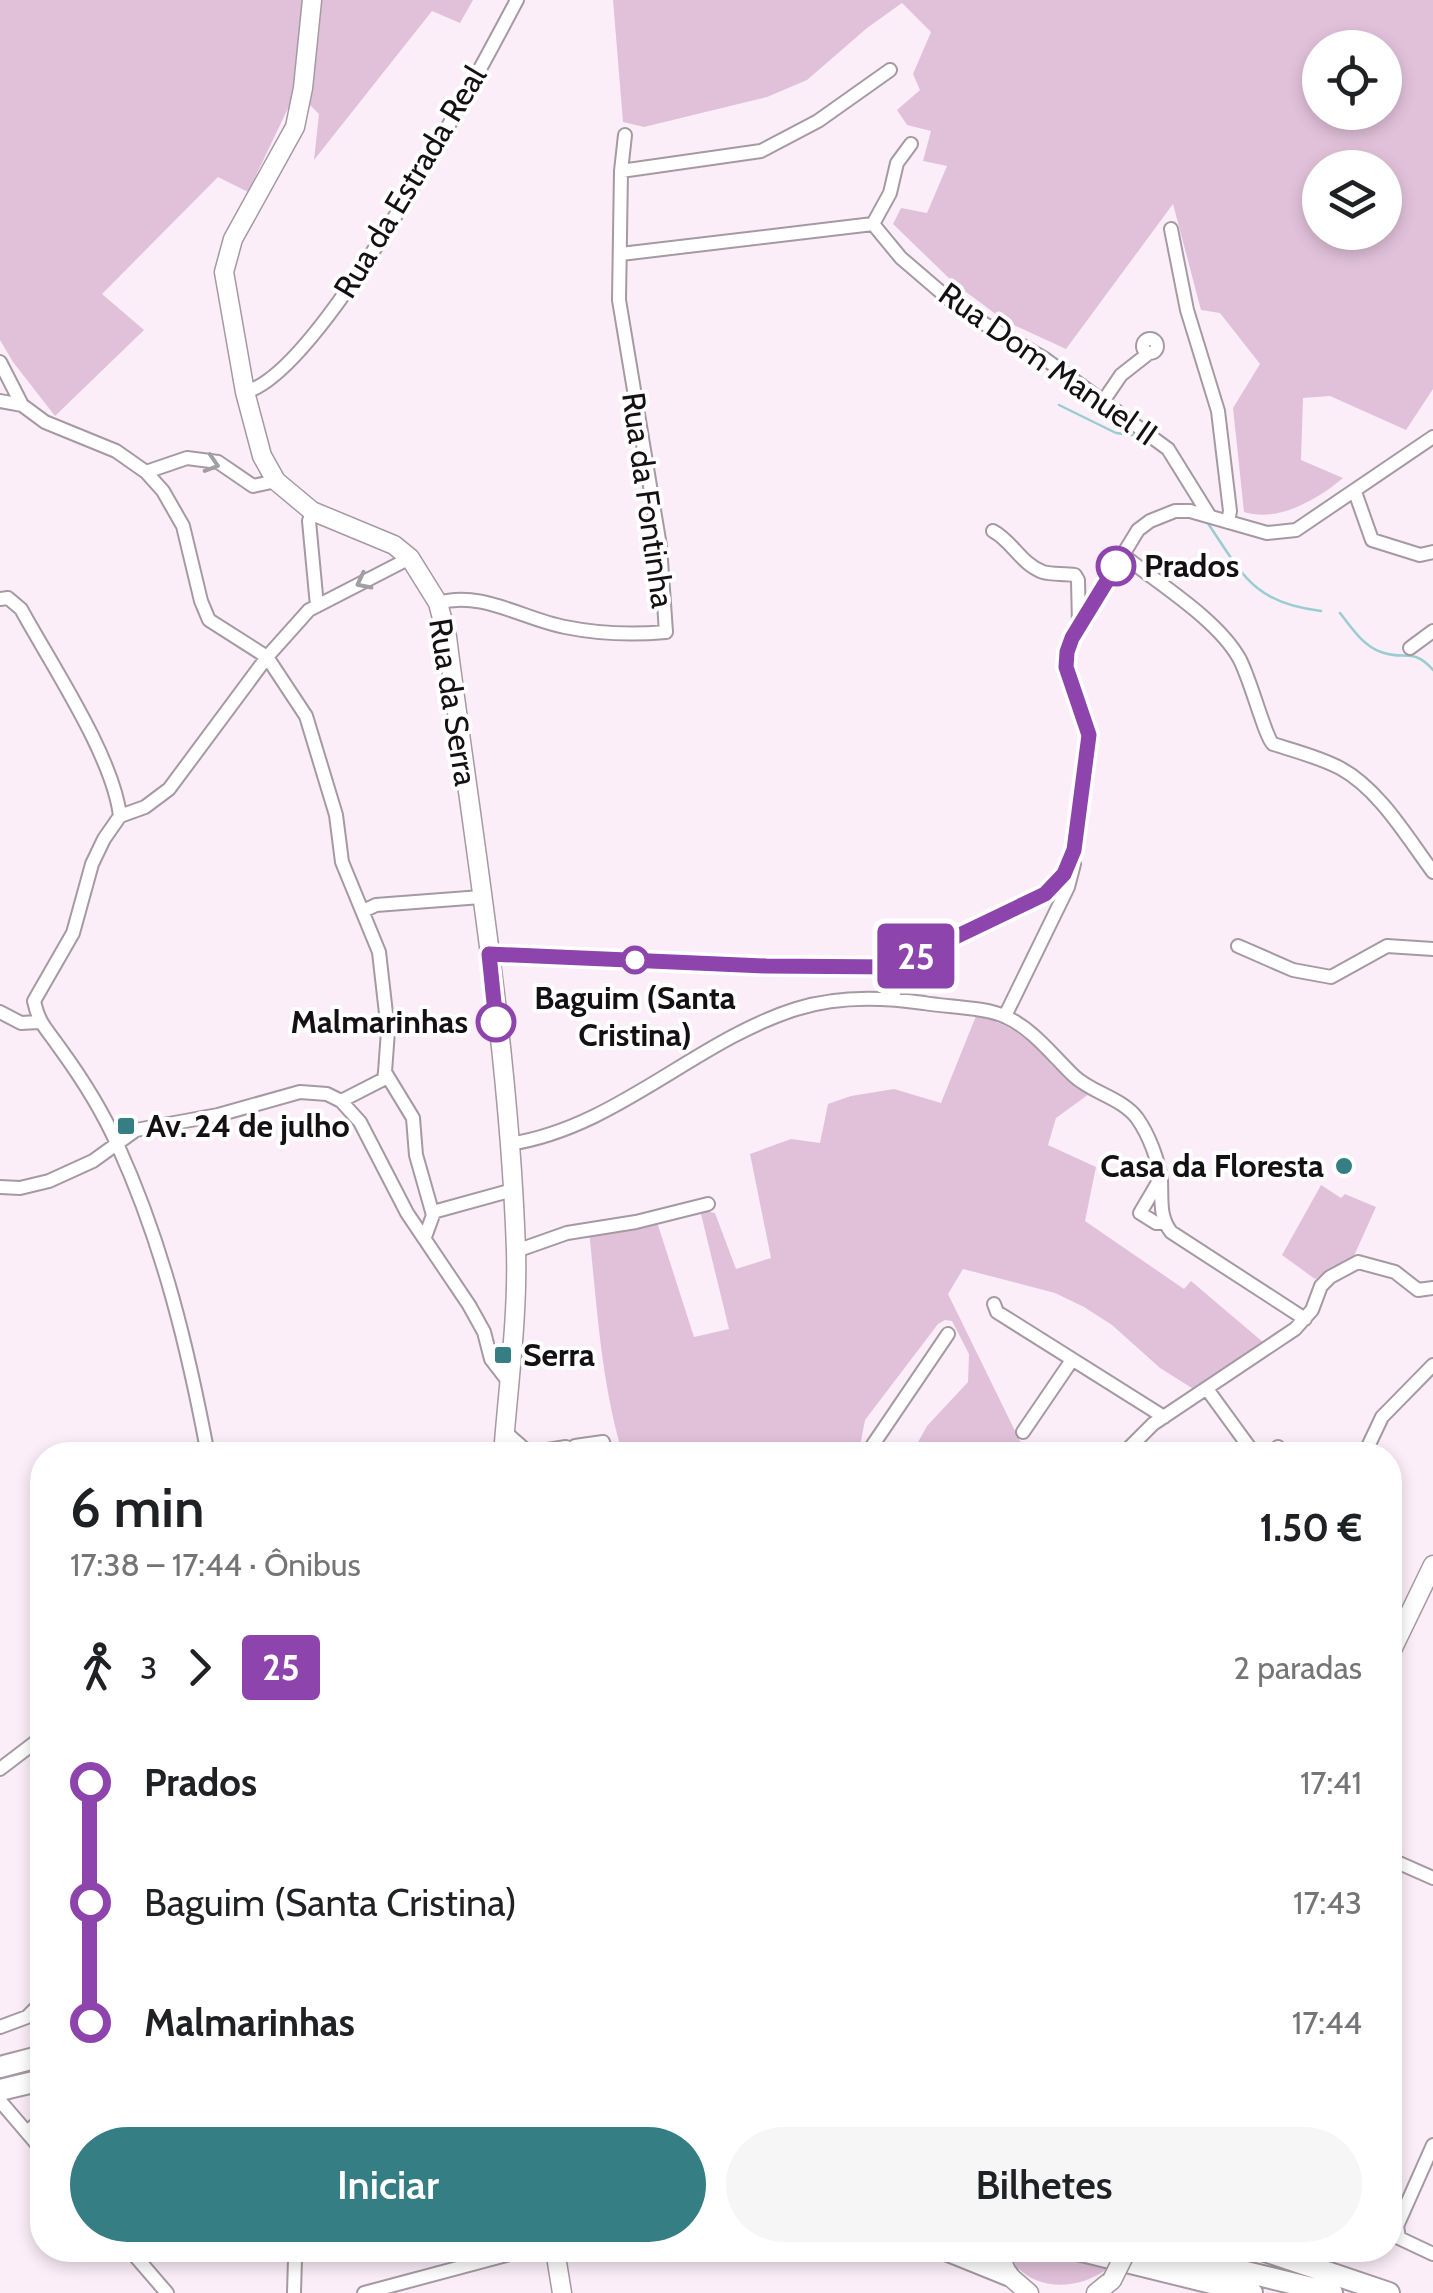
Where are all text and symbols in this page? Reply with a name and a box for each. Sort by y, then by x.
map controls [1302,30,1402,250]
button: locate [1302,30,1402,130]
street label: Rua da Estrada Real [325,58,494,305]
button: layers [1302,150,1402,250]
street label: Rua Dom Manuel II [932,274,1165,453]
street label: Rua da Fontinha [614,390,683,611]
one-way arrow [203,452,220,473]
place label: Prados [1144,546,1239,585]
marker: Prados [1097,547,1135,585]
one-way arrow [356,570,374,589]
street label: Rua da Serra [421,615,486,789]
line badge: 25 [871,924,961,988]
text: 25 [897,935,935,978]
marker: Baguim (Santa Cristina) [622,947,648,973]
place label: Baguim (Santa Cristina) [534,978,736,1054]
place label: Malmarinhas [290,1002,468,1041]
marker: Malmarinhas [477,1003,515,1041]
place label: Av. 24 de julho [146,1106,350,1145]
marker: Av. 24 de julho [115,1115,137,1137]
place label: Casa da Floresta [1100,1146,1324,1185]
marker: Casa da Floresta [1333,1155,1355,1177]
place label: Serra [523,1335,595,1374]
marker: Serra [492,1344,514,1366]
text: 6 min [70,1474,205,1541]
text: 1.50 € [1259,1504,1362,1551]
text: 17:38 – 17:44 · Ônibus [70,1545,361,1584]
icon: walk [70,1640,125,1695]
icon: forward [172,1640,227,1695]
text: 25 [262,1646,300,1689]
text: 3 [140,1648,157,1687]
text: 2 paradas [1233,1648,1362,1687]
text: Prados [144,1759,257,1806]
text: 17:41 [1300,1763,1362,1802]
text: Baguim (Santa Cristina) [144,1879,517,1926]
text: 17:43 [1293,1883,1362,1922]
text: Malmarinhas [144,1999,355,2046]
text: 17:44 [1292,2003,1362,2042]
button: Iniciar [70,2127,706,2242]
button: Bilhetes [726,2127,1362,2242]

